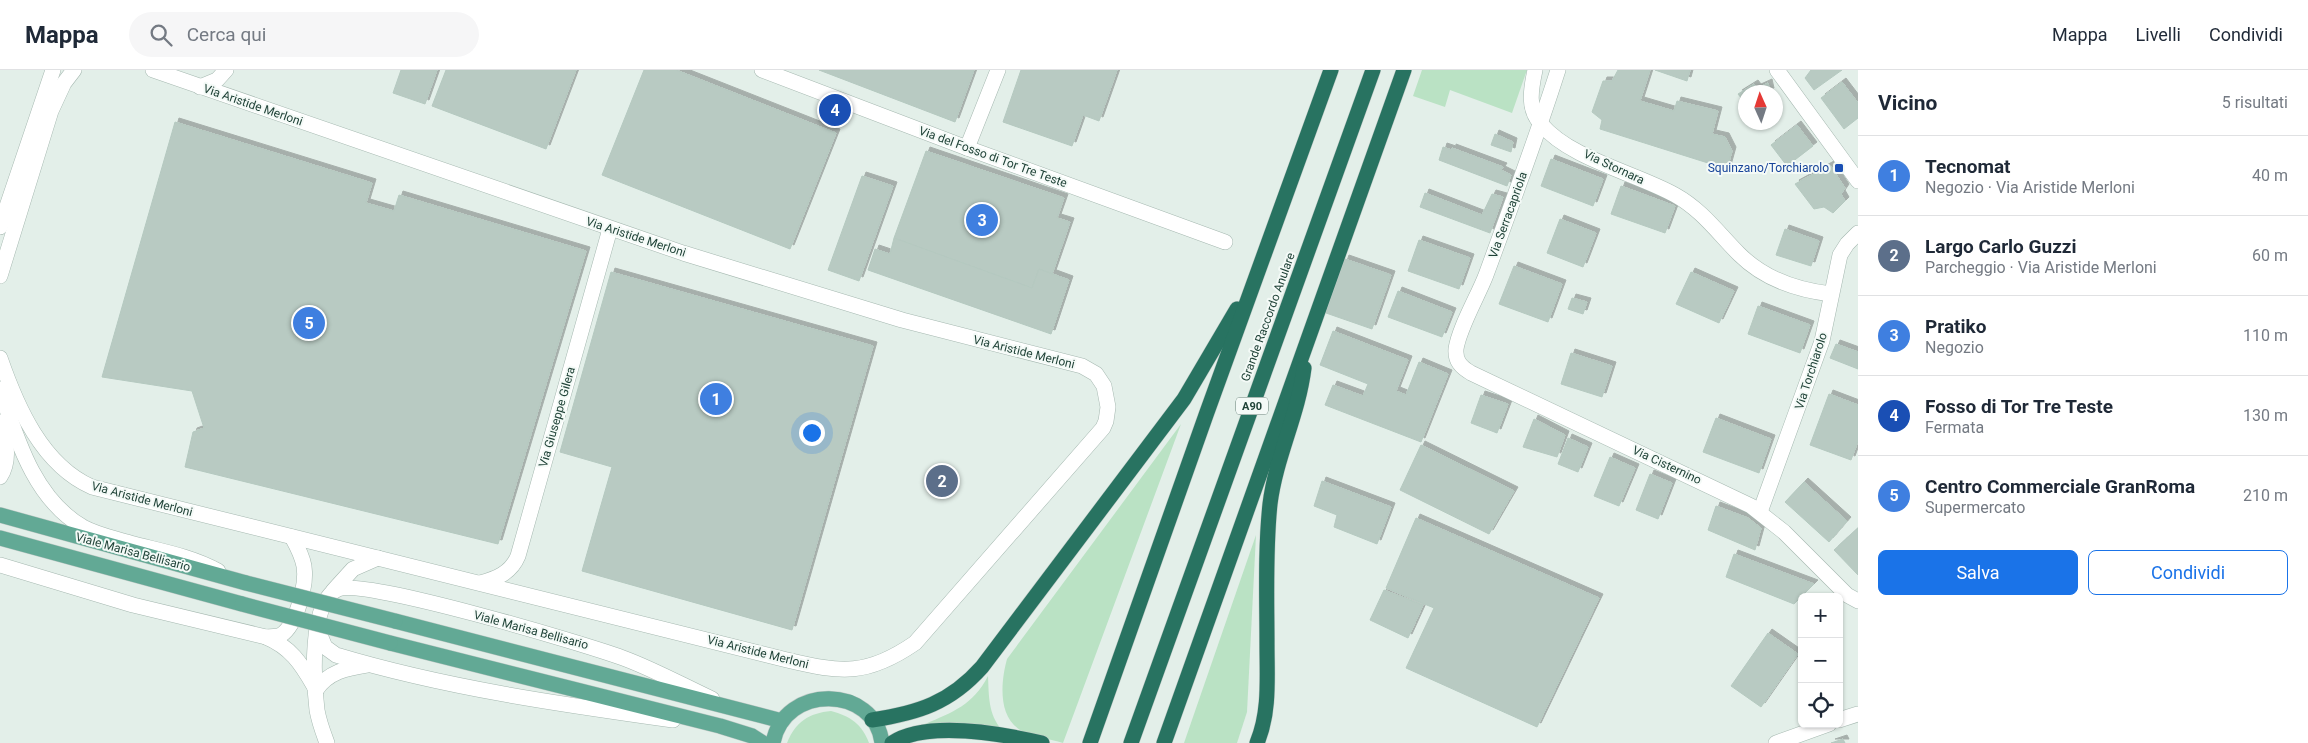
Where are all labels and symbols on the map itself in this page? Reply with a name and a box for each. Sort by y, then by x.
street label: Via Aristide Merloni [201,81,305,129]
north arrow [1738,85,1783,130]
pin: 4 [819,91,851,129]
street label: Via del Fosso di Tor Tre Teste [917,124,1069,190]
street label: Via Stornara [1581,147,1647,187]
place label: Squinzano/Torchiarolo [1708,161,1829,175]
marker: Squinzano/Torchiarolo [1833,162,1845,174]
street label: Via Serracapriola [1486,170,1530,260]
pin: 3 [966,201,998,239]
street label: Via Aristide Merloni [584,214,688,260]
street label: Grande Raccordo Anulare [1238,251,1298,383]
pin: 5 [293,304,325,342]
street label: Via Torchiarolo [1792,331,1830,411]
street label: Via Aristide Merloni [972,333,1076,371]
street label: Via Giuseppe Gilera [536,365,578,469]
pin: 1 [700,380,732,418]
road number: A90 [1236,398,1268,414]
your location [799,420,825,446]
street label: Via Cisternino [1630,443,1704,487]
pin: 2 [926,462,958,500]
street label: Via Aristide Merloni [90,479,194,519]
street label: Viale Marisa Bellisario [74,530,192,574]
street label: Viale Marisa Bellisario [472,608,590,652]
street label: Via Aristide Merloni [706,633,810,671]

